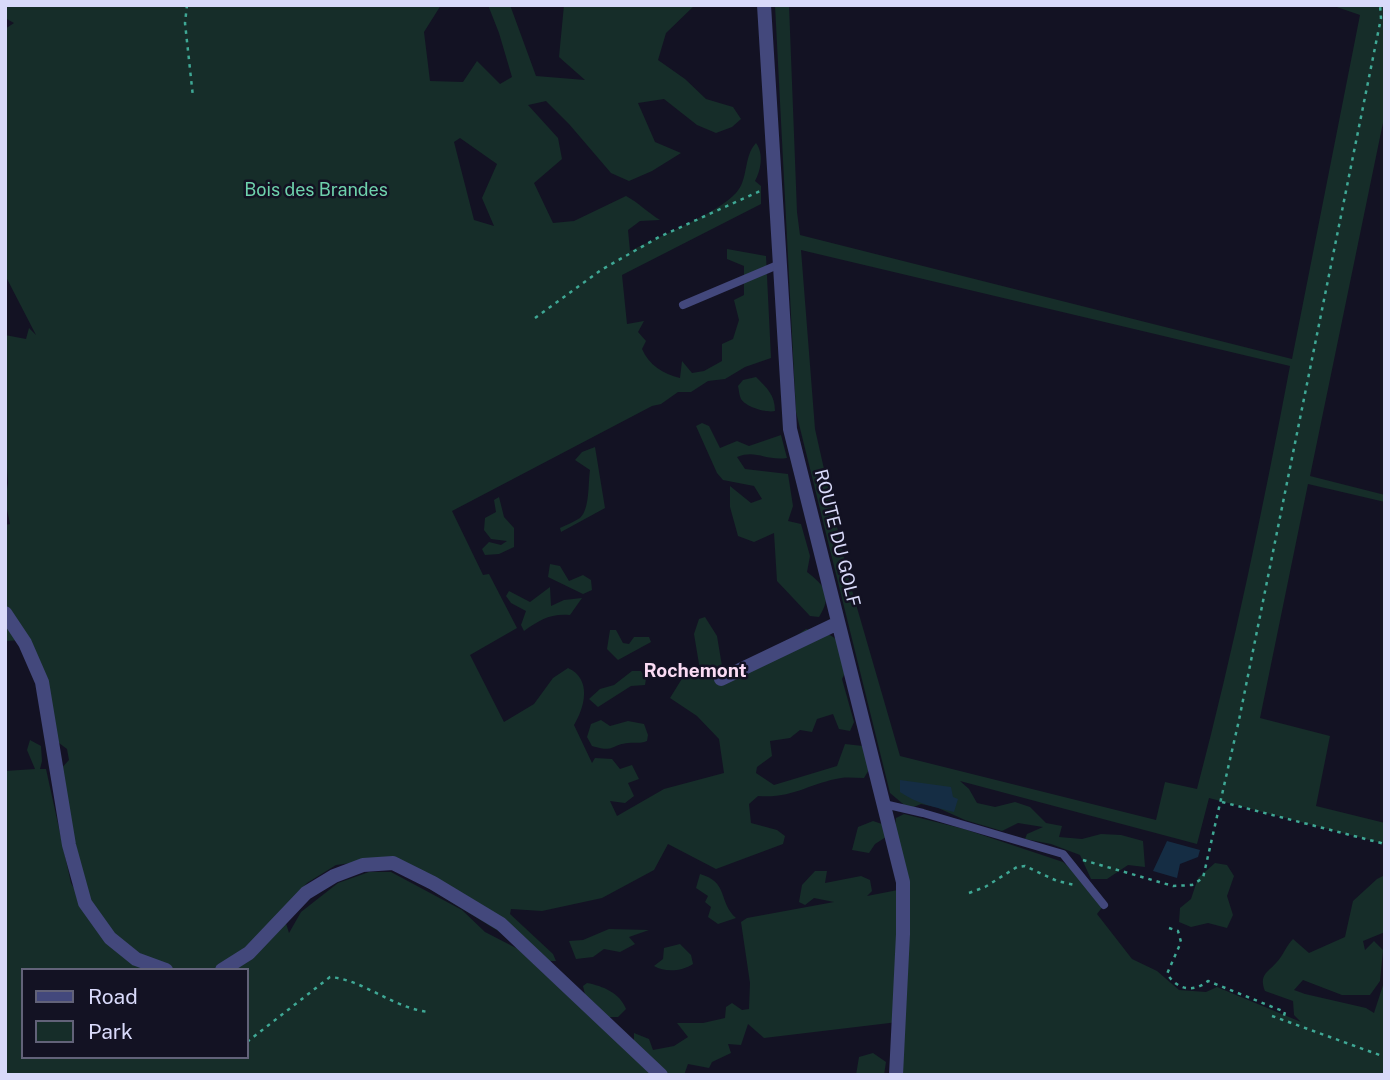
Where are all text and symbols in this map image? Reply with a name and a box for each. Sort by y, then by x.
park label: Bois des Brandes [244,179,388,201]
street label: ROUTE DU GOLF [809,467,865,609]
district label: Rochemont [643,660,747,682]
legend [21,968,248,1059]
text: Road [88,984,138,1009]
text: Park [88,1019,133,1044]

